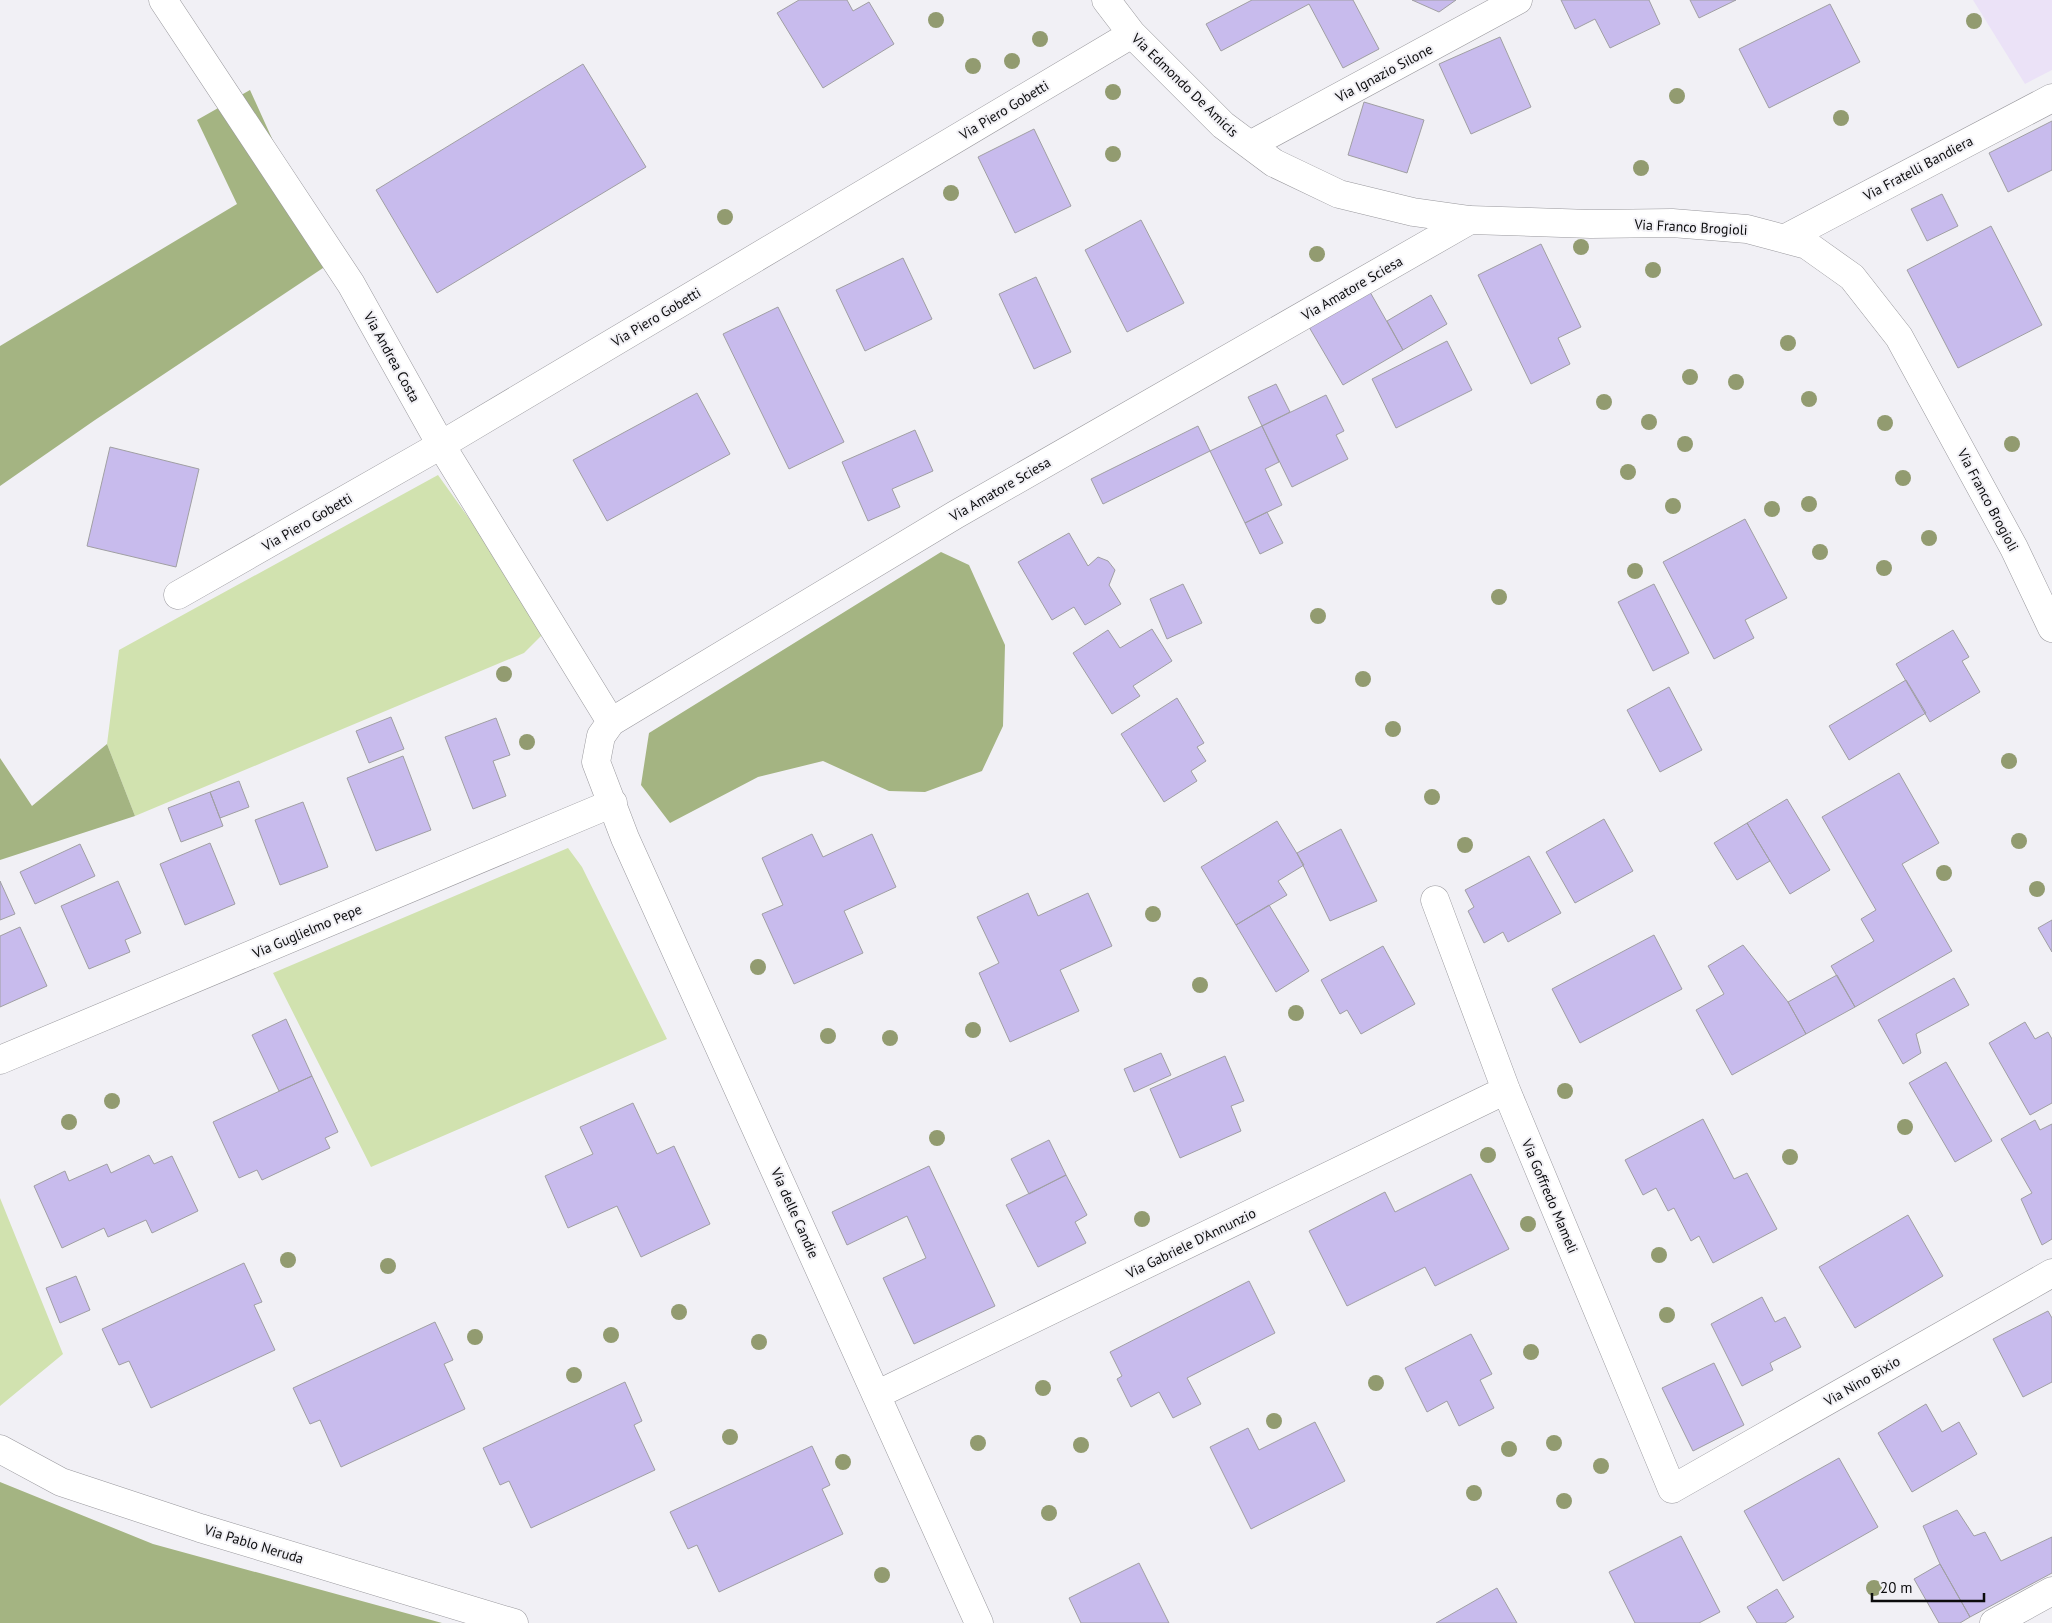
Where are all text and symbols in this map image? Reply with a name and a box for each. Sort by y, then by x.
street label: Via Edmondo De Amicis [1127,29,1242,141]
street label: Via Ignazio Silone [1331,40,1436,107]
street label: Via Piero Gobetti [955,76,1052,144]
street label: Via Fratelli Bandiera [1859,131,1976,205]
street label: Via Franco Brogioli [1633,215,1748,239]
street label: Via Amatore Sciesa [1297,252,1406,325]
street label: Via Piero Gobetti [607,283,704,351]
street label: Via Andrea Costa [359,308,424,405]
street label: Via Franco Brogioli [1953,445,2023,554]
street label: Via Amatore Sciesa [945,453,1054,526]
street label: Via Piero Gobetti [258,489,355,556]
street label: Via Guglielmo Pepe [249,900,364,962]
street label: Via Goffredo Mameli [1517,1135,1582,1256]
street label: Via delle Candie [767,1164,823,1261]
street label: Via Gabriele D'Annunzio [1122,1204,1259,1283]
street label: Via Nino Bixio [1820,1352,1903,1411]
street label: Via Pablo Neruda [201,1520,306,1568]
scale bar [1872,1570,1984,1602]
text: 20 m [1880,1578,1913,1597]

